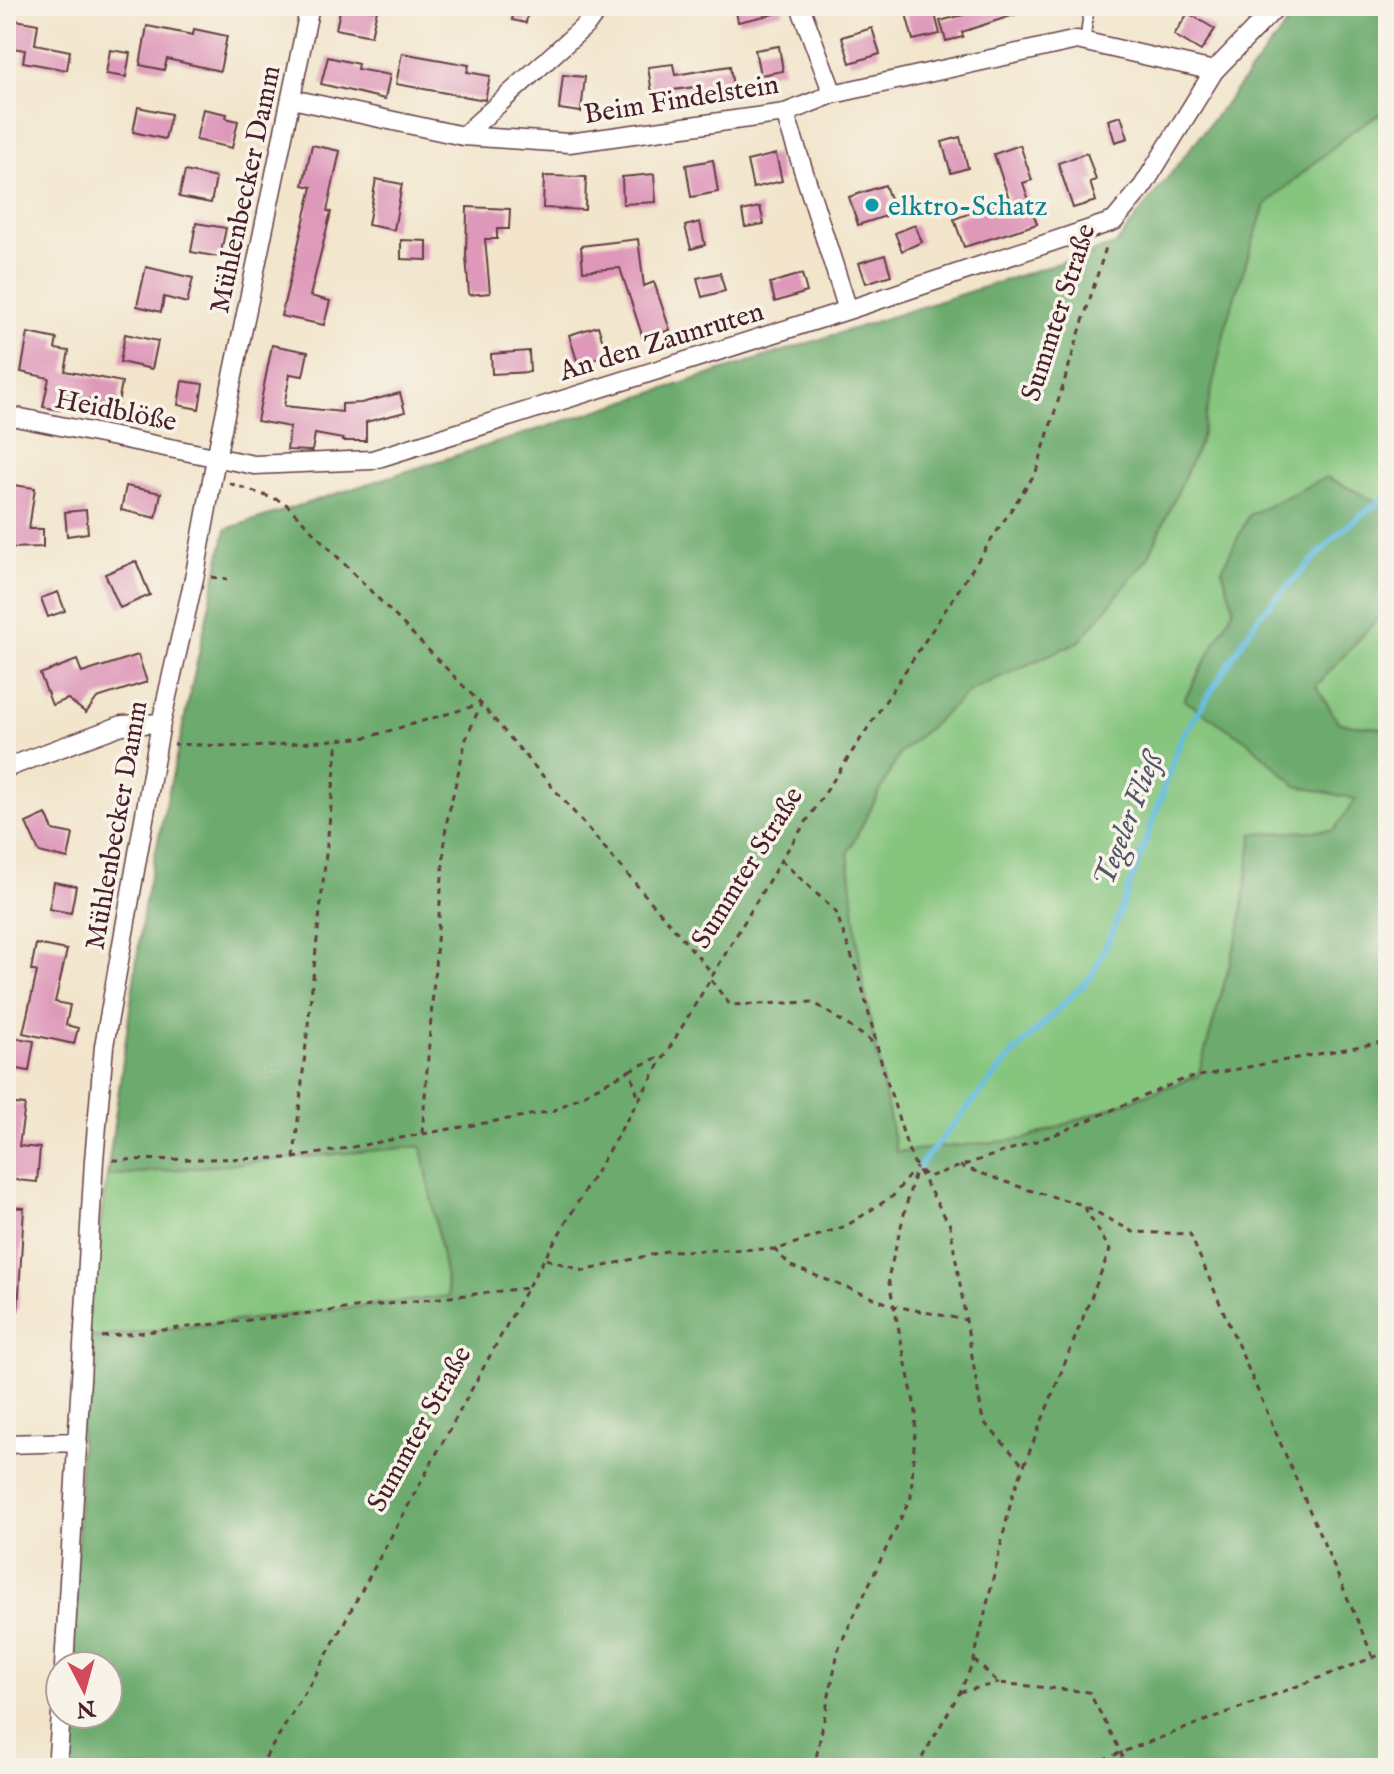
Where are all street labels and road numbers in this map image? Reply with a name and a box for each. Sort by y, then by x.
street label: Mühlenbecker Damm [203,62,290,317]
street label: Beim Findelstein [581,68,781,133]
street label: Summter Straße [1014,219,1105,406]
street label: An den Zaunruten [554,295,768,390]
street label: Heidblöße [52,382,180,440]
street label: Mühlenbecker Damm [78,698,157,953]
street label: Summter Straße [684,781,812,956]
street label: Summter Straße [360,1340,480,1518]

